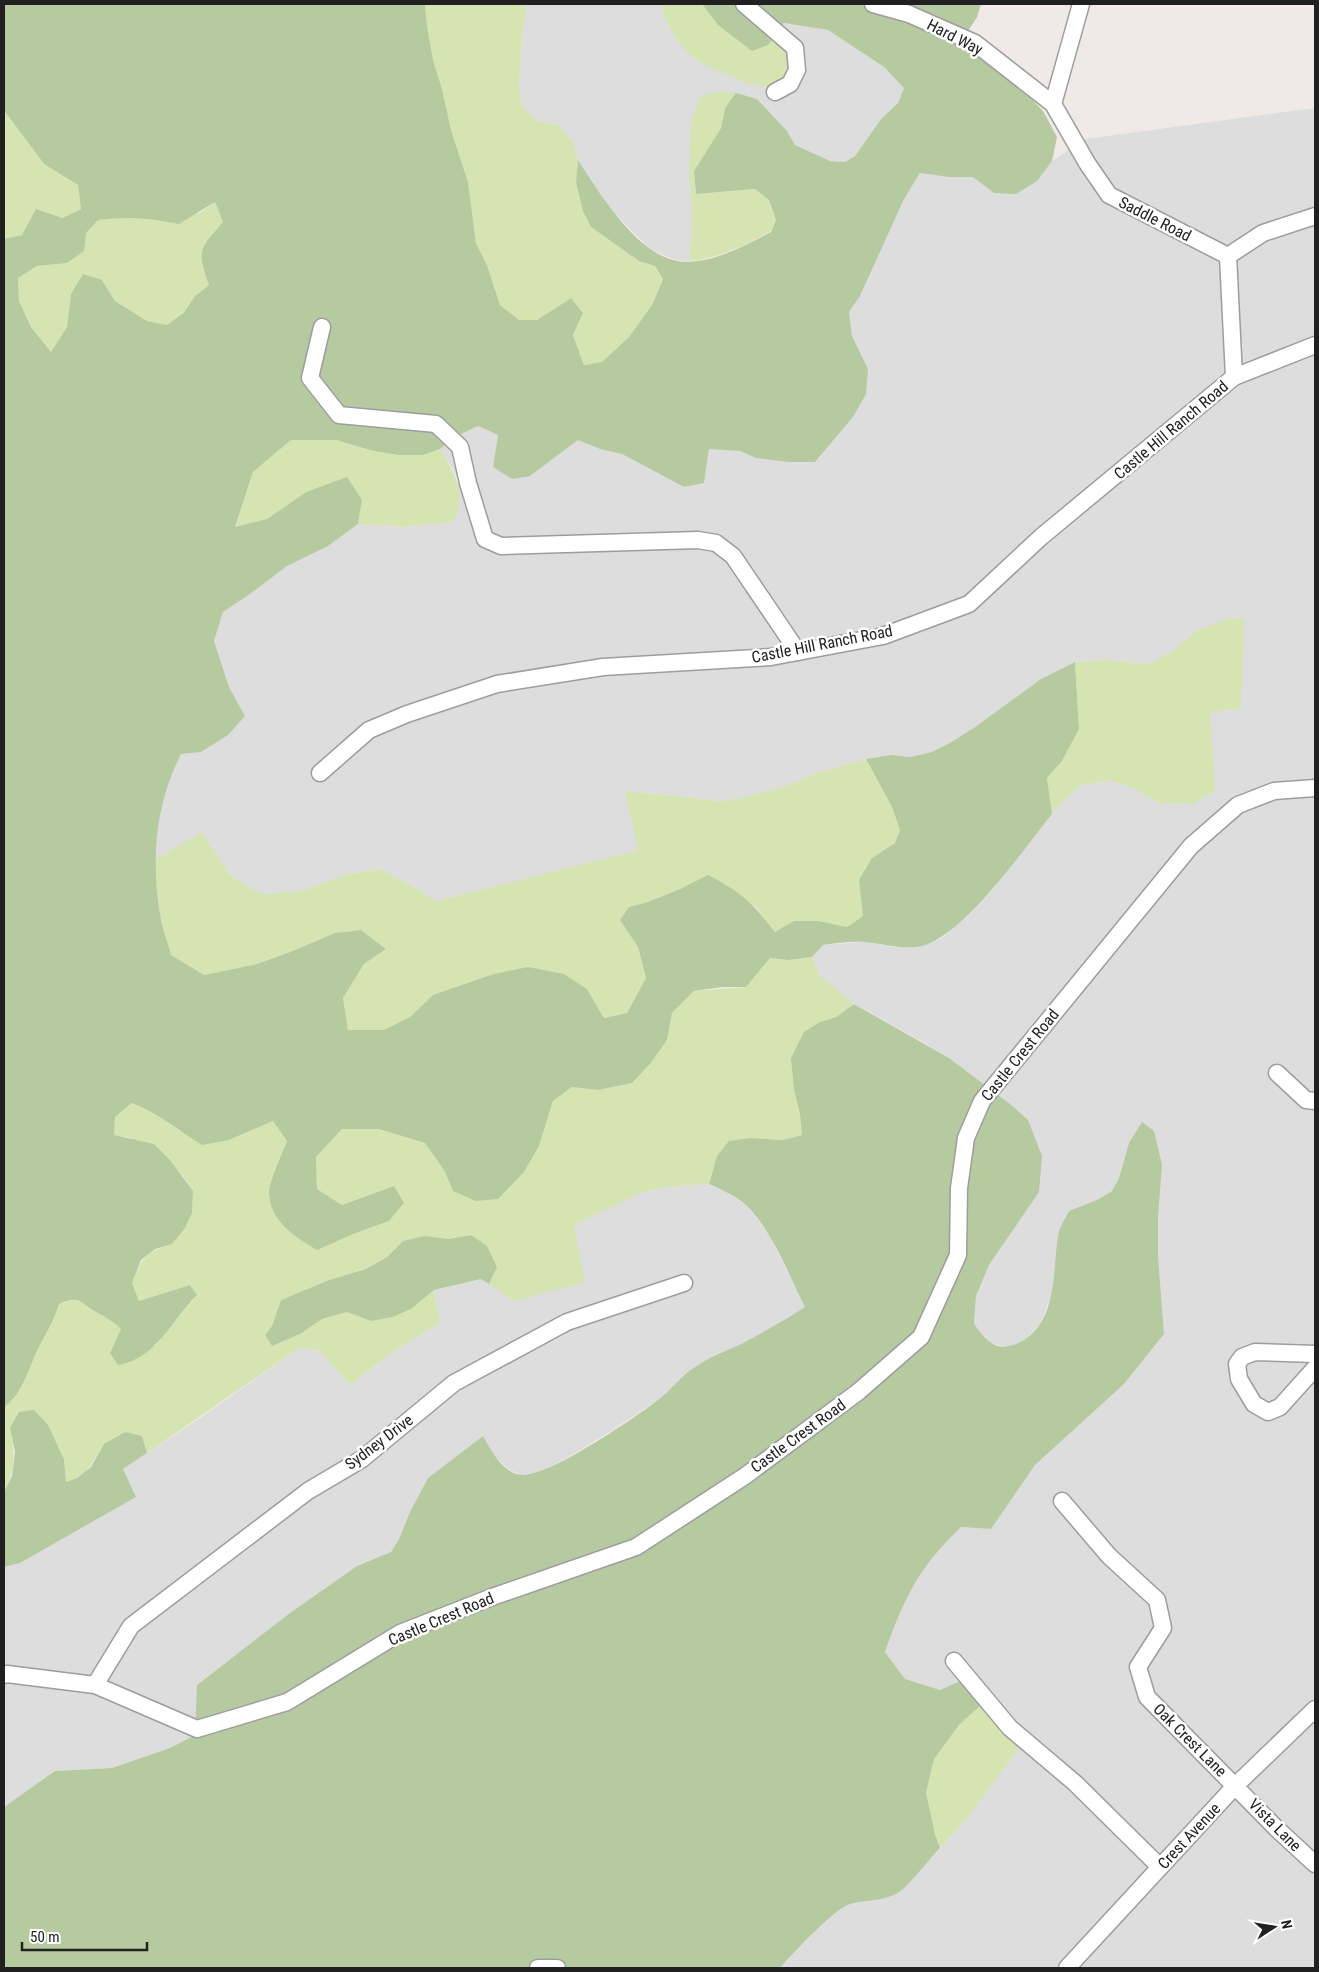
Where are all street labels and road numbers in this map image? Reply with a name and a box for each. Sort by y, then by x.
street label: Hard Way [924,15,986,59]
street label: Saddle Road [1116,193,1194,245]
street label: Castle Hill Ranch Road [1110,377,1232,483]
street label: Castle Hill Ranch Road [750,621,894,667]
street label: Castle Crest Road [977,1005,1063,1105]
street label: Castle Crest Road [747,1395,849,1477]
street label: Sydney Drive [341,1410,417,1474]
street label: Castle Crest Road [385,1588,497,1650]
street label: Oak Crest Lane [1149,1699,1231,1781]
street label: Vista Lane [1245,1795,1305,1855]
street label: Crest Avenue [1154,1799,1224,1873]

